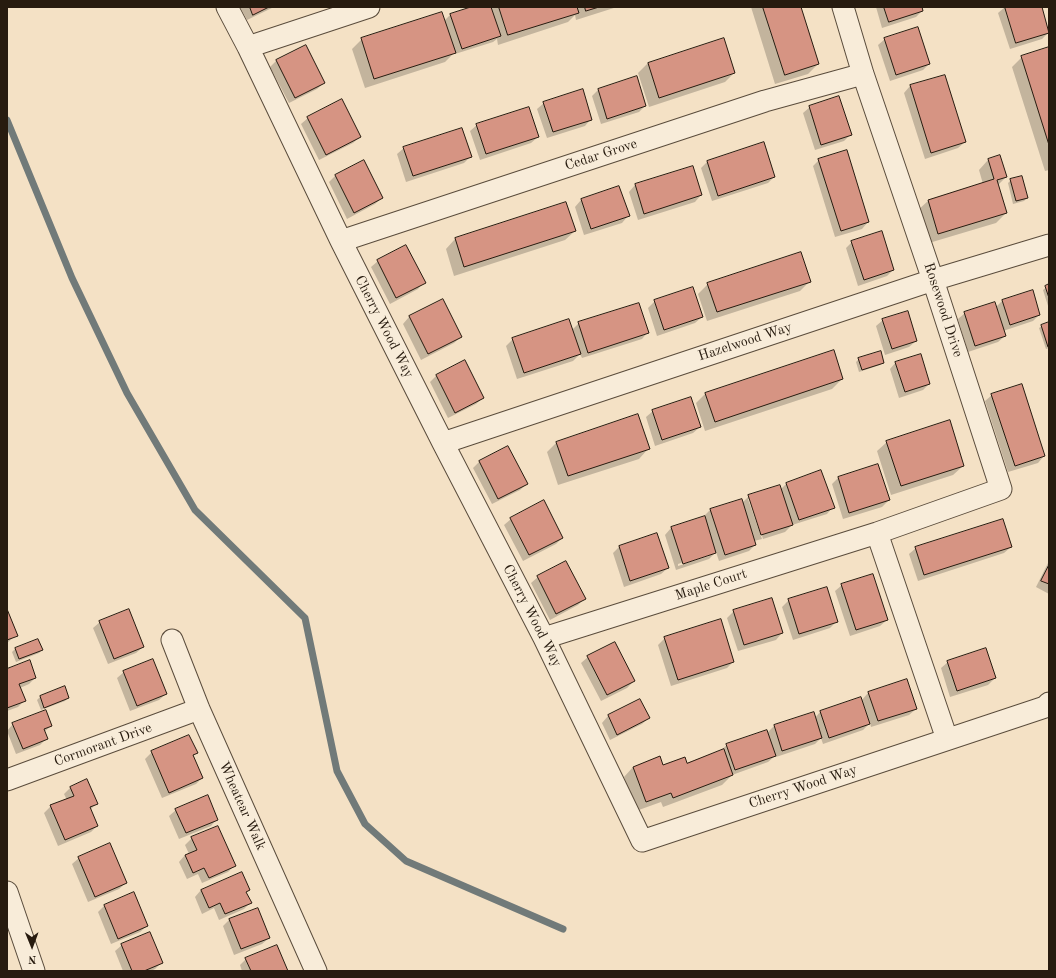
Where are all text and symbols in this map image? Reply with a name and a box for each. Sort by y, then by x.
street label: Cedar Grove [563,135,639,175]
street label: Rosewood Drive [920,261,966,359]
street label: Cherry Wood Way [351,273,417,381]
street label: Hazelwood Way [696,319,794,365]
street label: Cherry Wood Way [499,562,565,670]
street label: Maple Court [673,566,749,604]
street label: Cormorant Drive [52,720,154,770]
street label: Wheatear Walk [215,759,269,853]
street label: Cherry Wood Way [747,762,859,812]
north arrow [12,926,52,966]
text: N [28,953,37,964]

